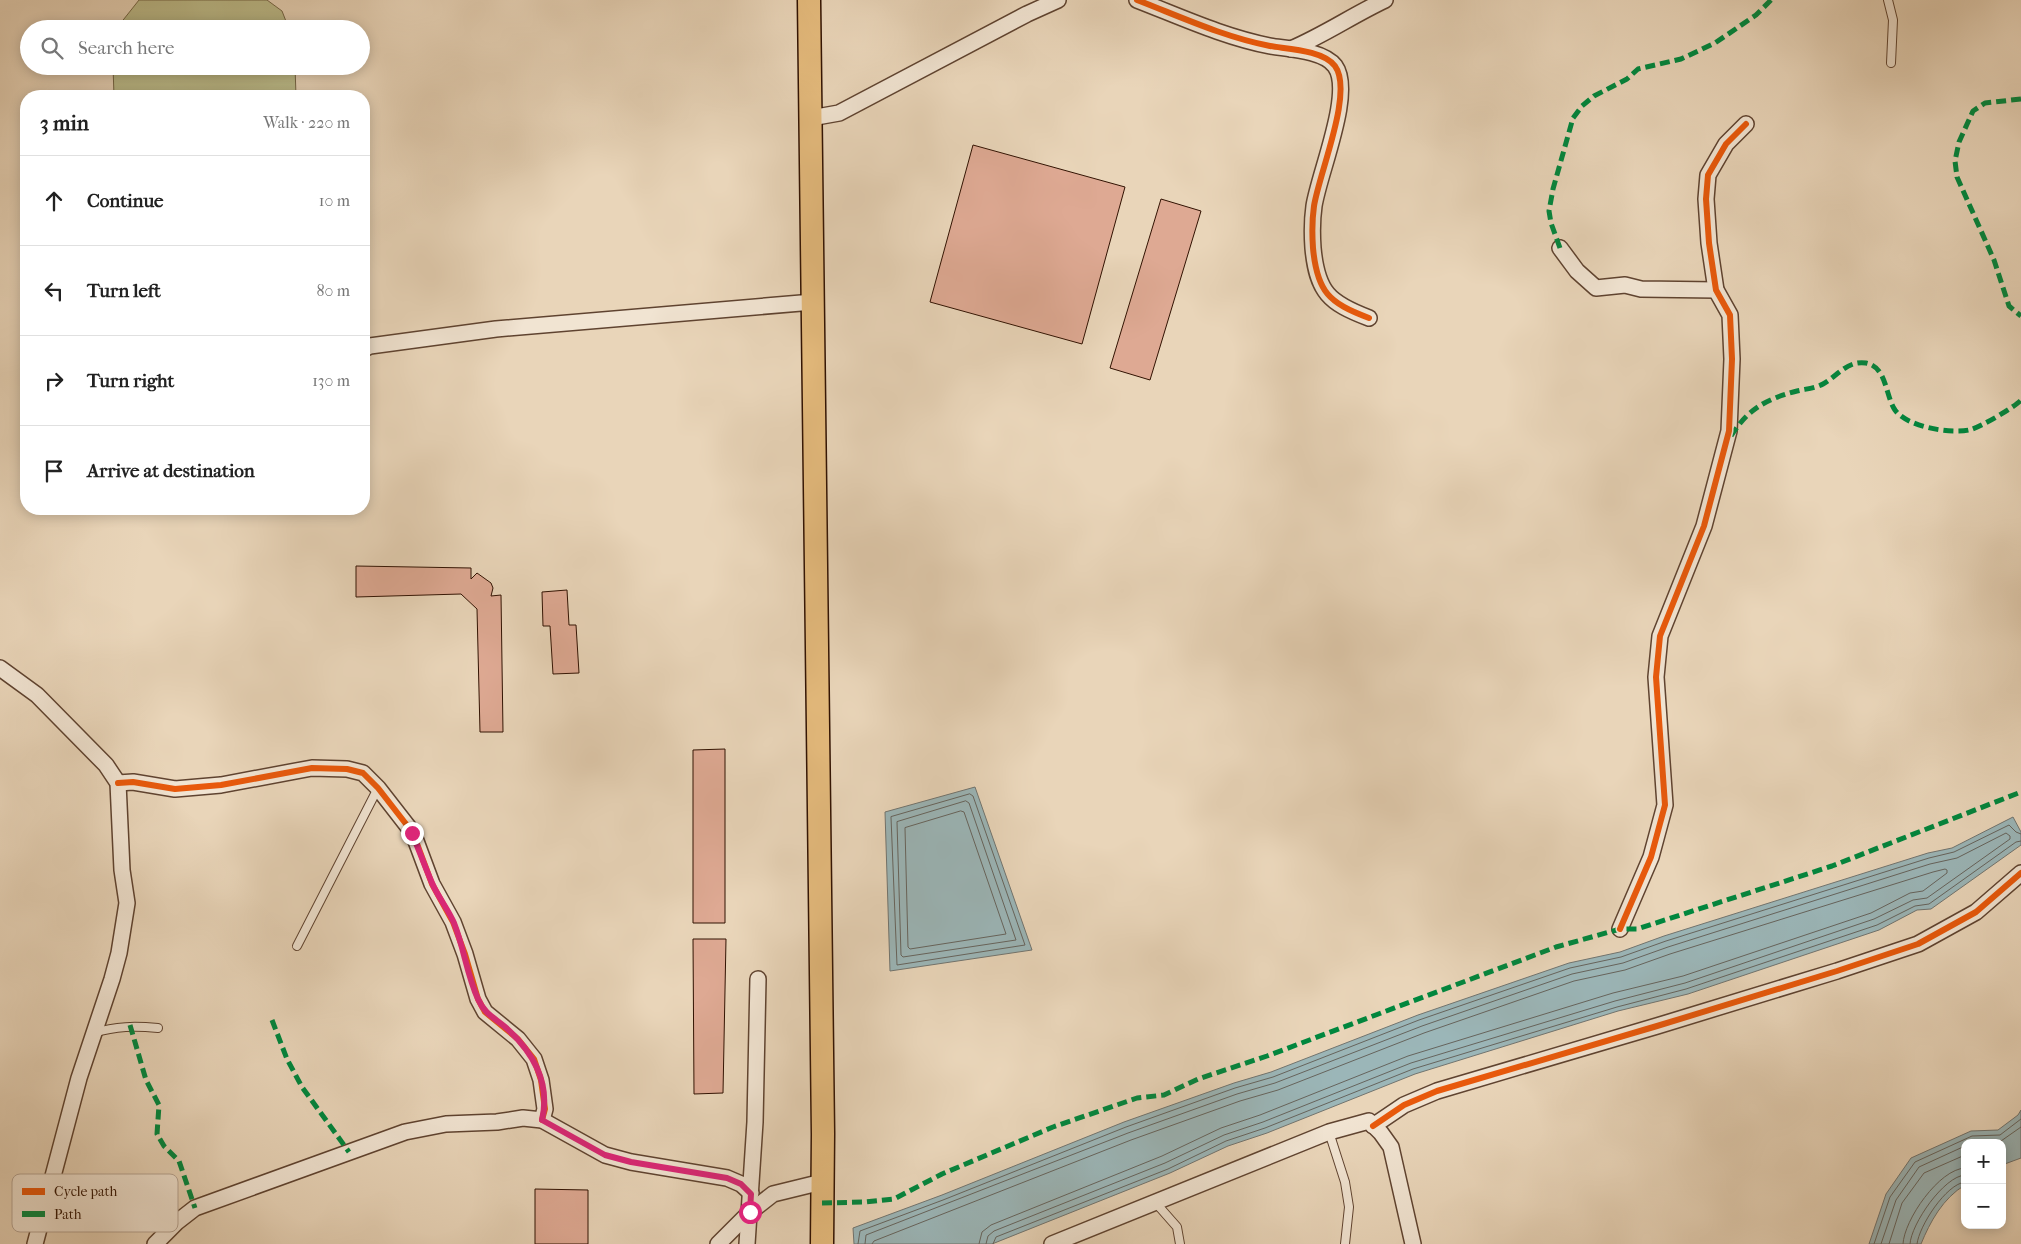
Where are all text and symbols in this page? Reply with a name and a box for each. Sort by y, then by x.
search box [20,20,370,75]
icon: search [38,34,66,62]
text: Search here [78,37,174,59]
text: 3 min [40,111,89,135]
text: Walk · 220 m [263,113,350,132]
icon: ahead [40,187,68,215]
text: Continue [87,190,163,212]
text: 10 m [319,191,350,210]
icon: left [40,277,68,305]
text: Turn left [87,280,161,302]
text: 80 m [316,281,350,300]
icon: right [40,367,68,395]
text: Turn right [87,370,174,392]
text: 130 m [312,371,350,390]
icon: arrive [40,457,68,485]
text: Arrive at destination [87,460,255,482]
route end [401,822,424,845]
map controls [1961,1139,2006,1229]
button: + [1961,1139,2006,1184]
legend [12,1174,178,1232]
text: Cycle path [54,1183,118,1200]
button: − [1961,1184,2006,1229]
route start [739,1201,762,1224]
text: Path [54,1206,82,1223]

